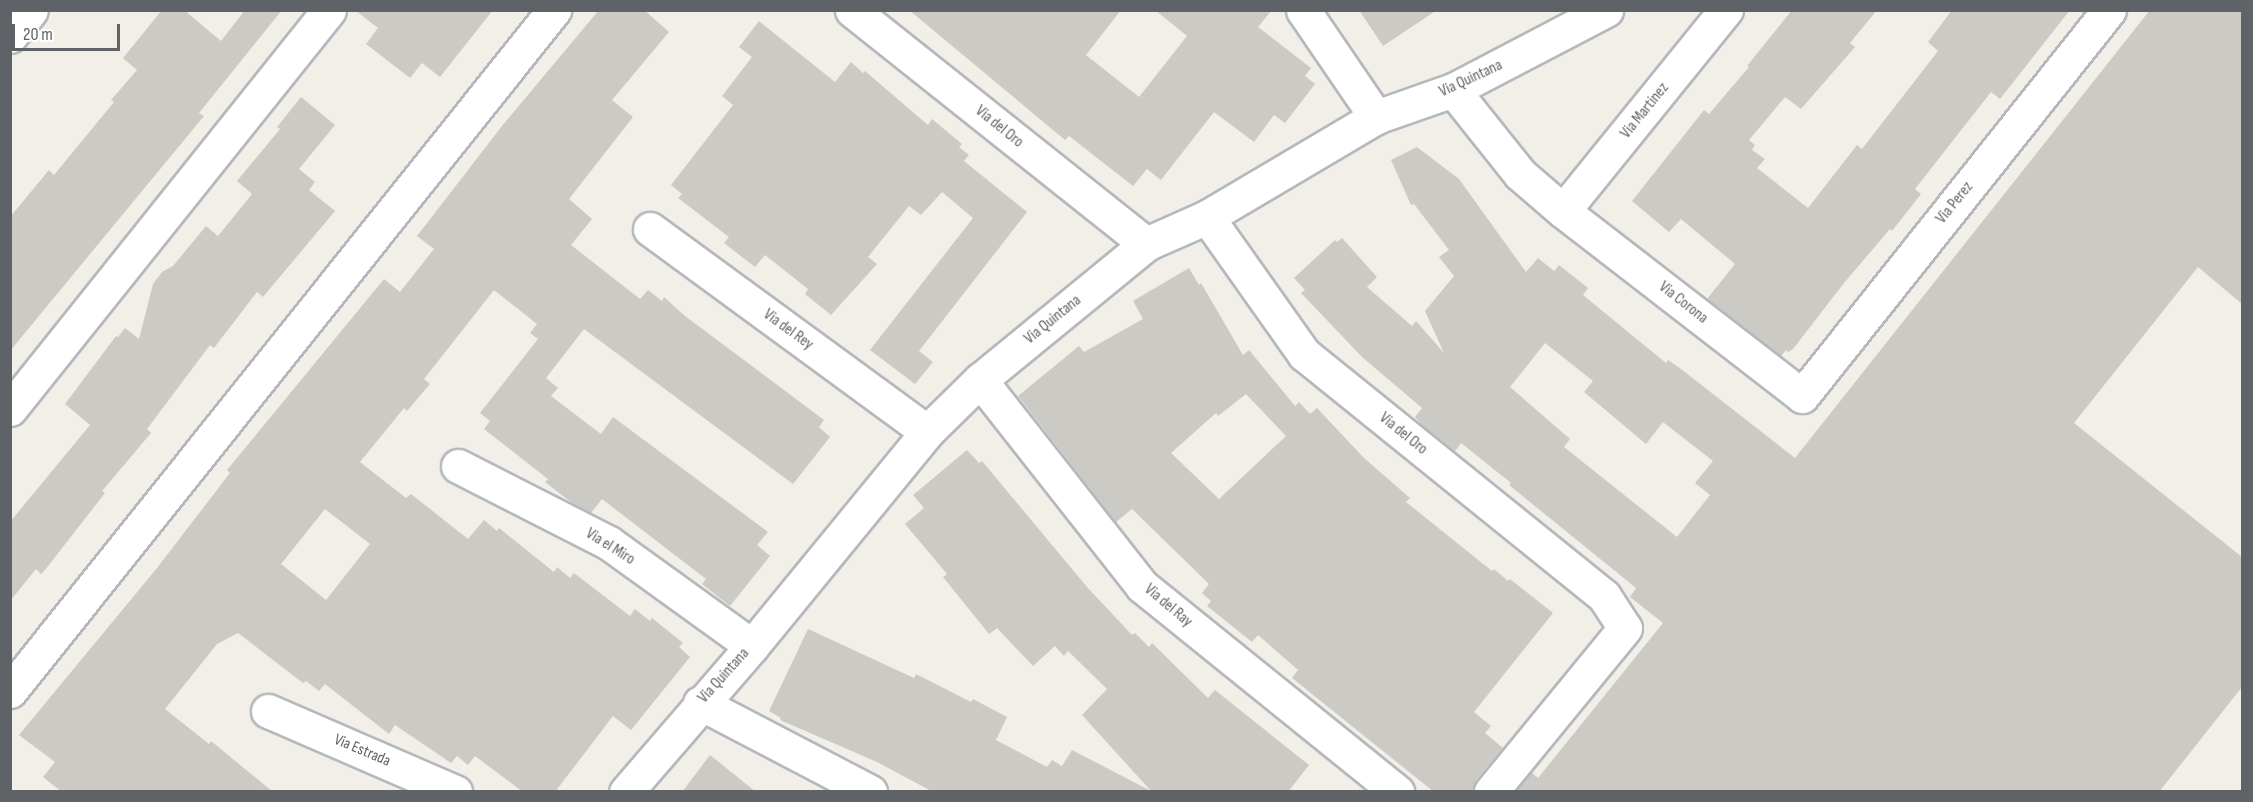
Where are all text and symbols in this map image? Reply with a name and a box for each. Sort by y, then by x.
scale bar [15,12,123,50]
text: 20 m [23,24,53,45]
street label: Via Quintana [1436,56,1506,102]
street label: Via Martinez [1617,79,1673,143]
street label: Via del Oro [971,102,1027,152]
street label: Via Perez [1932,178,1978,228]
street label: Via Corona [1655,278,1711,328]
street label: Via Quintana [1021,291,1085,349]
street label: Via del Rey [759,305,817,355]
street label: Via del Oro [1375,409,1431,459]
street label: Via el Miro [582,524,638,570]
street label: Via del Ray [1140,580,1196,632]
street label: Via Quintana [694,645,754,707]
street label: Via Estrada [331,731,393,771]

